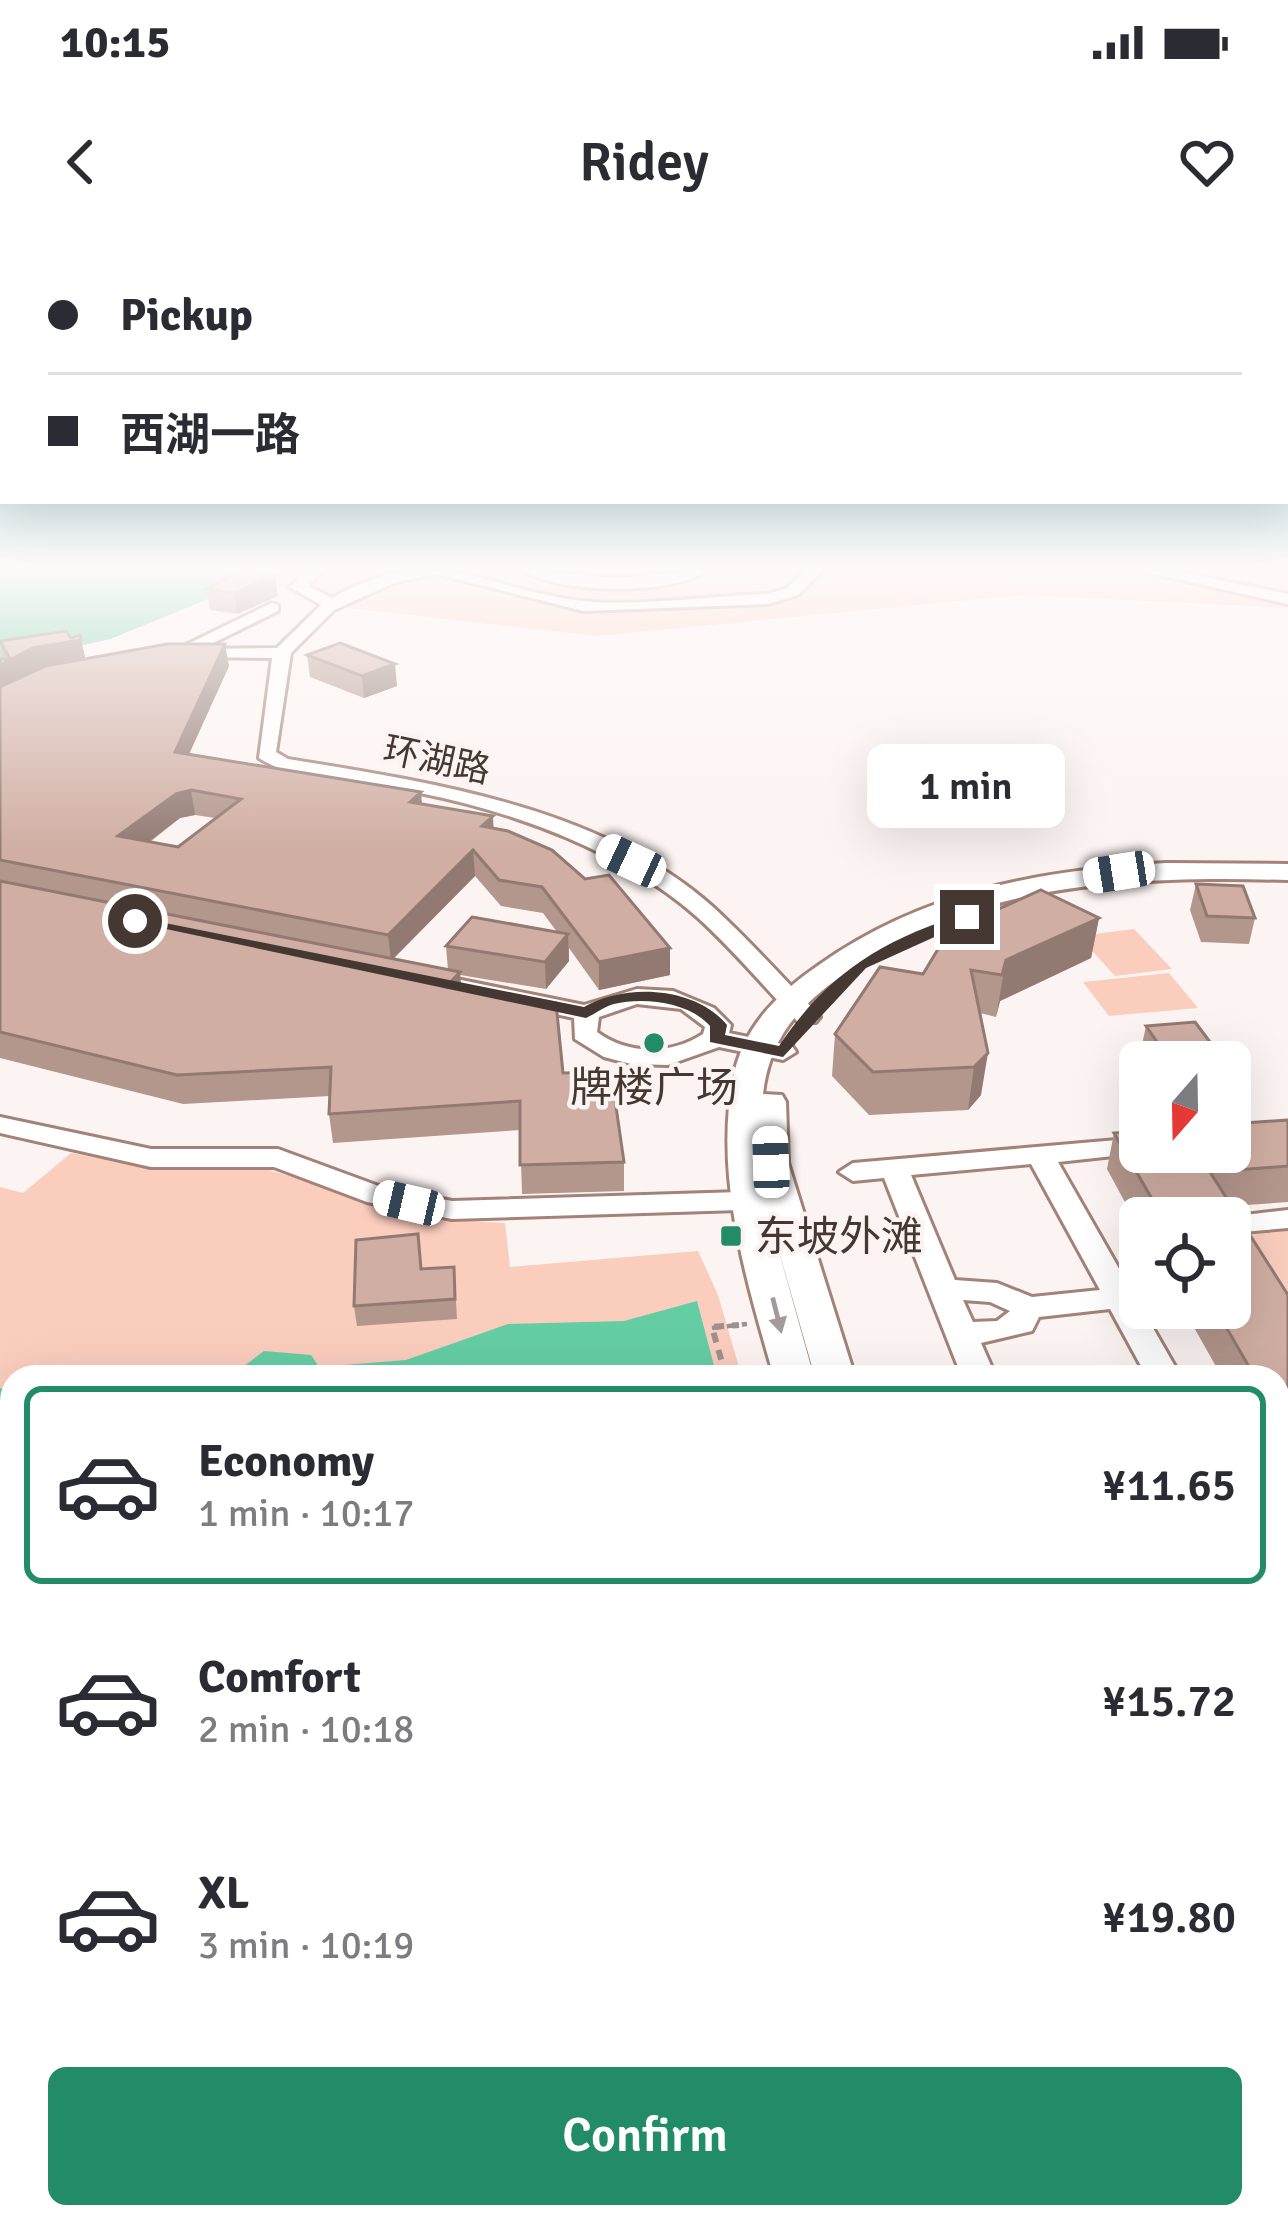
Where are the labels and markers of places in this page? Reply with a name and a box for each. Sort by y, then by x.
marker: 牌楼广场 [641,1030,667,1056]
place label: 牌楼广场 [570,1063,738,1114]
place label: 东坡外滩 [755,1212,923,1263]
marker: 东坡外滩 [718,1223,744,1249]

